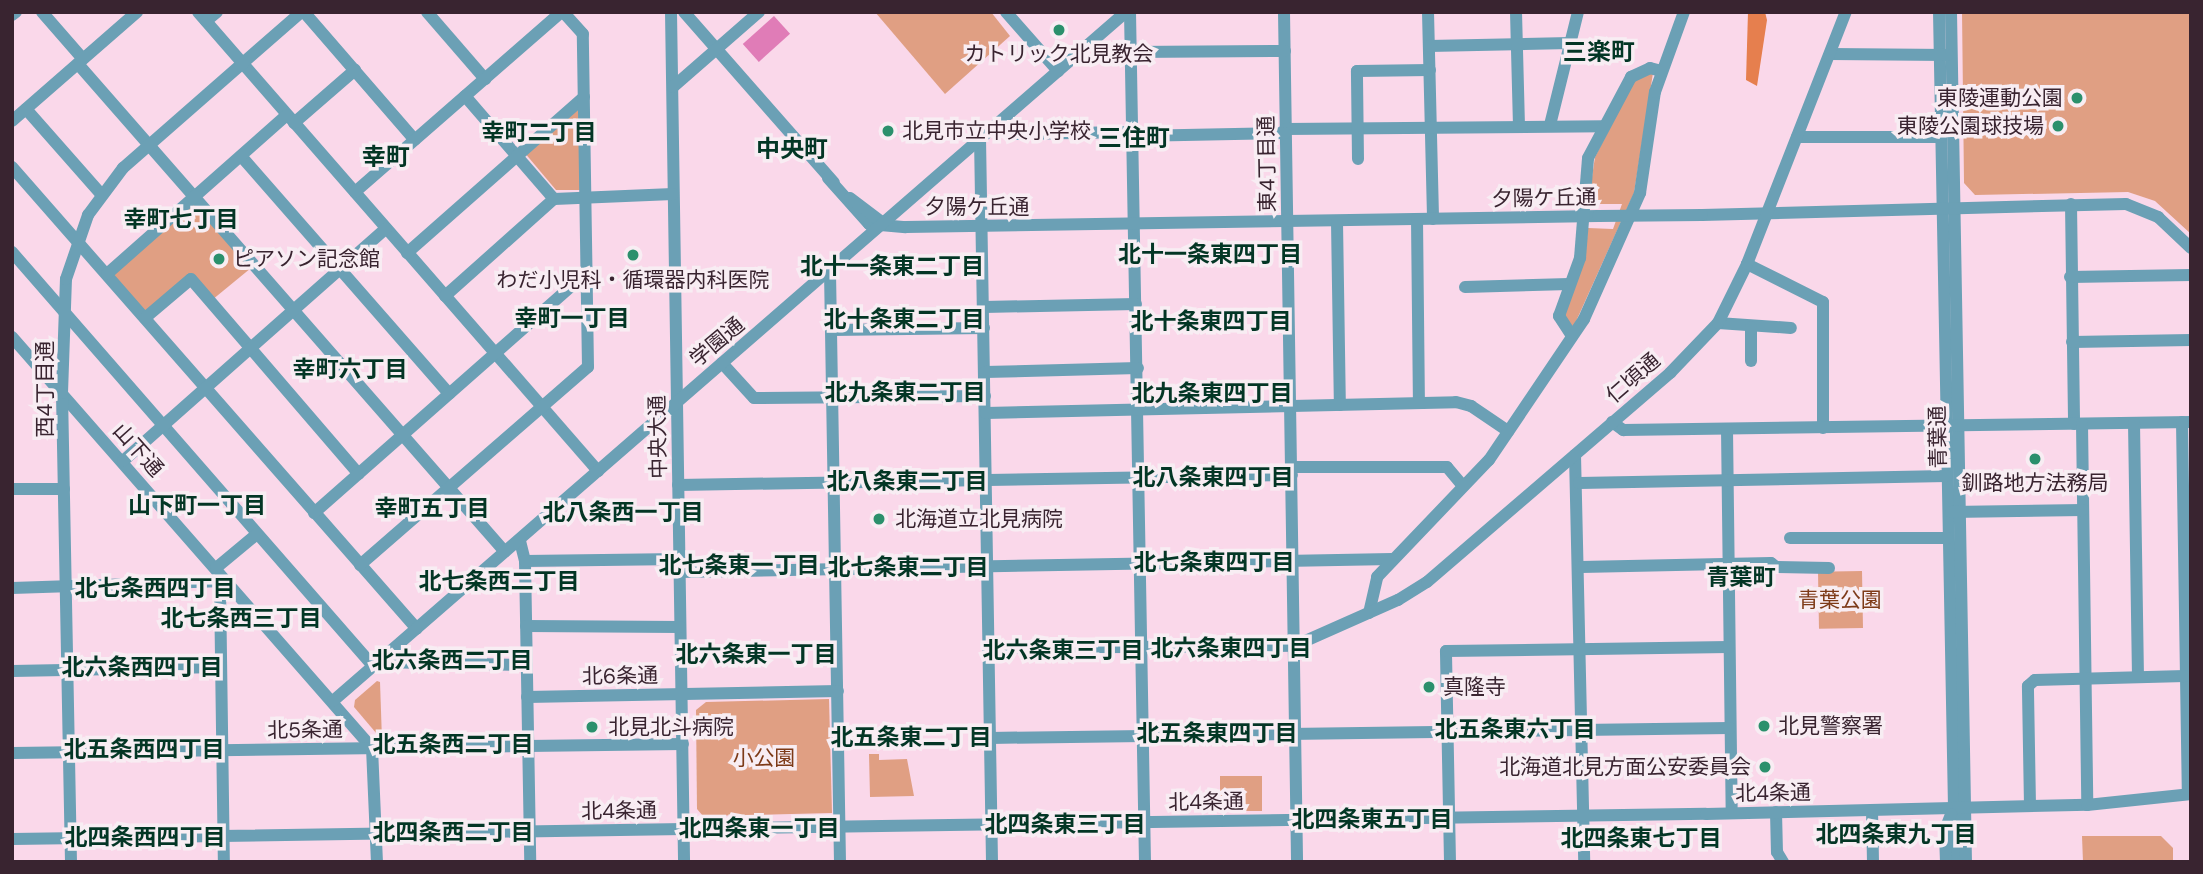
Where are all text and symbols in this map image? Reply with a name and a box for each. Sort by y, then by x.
marker: カトリック北見教会 [1051,22,1067,38]
district label: 三楽町 [1563,38,1635,66]
place label: カトリック北見教会 [965,41,1153,67]
place label: 東陵運動公園 [1937,85,2063,111]
marker: 東陵運動公園 [2069,90,2085,106]
place label: 東陵公園球技場 [1897,113,2044,139]
street label: 東4丁目通 [1254,115,1280,213]
district label: 幸町二丁目 [482,118,596,146]
place label: 北見市立中央小学校 [902,118,1091,144]
marker: 東陵公園球技場 [2050,118,2066,134]
marker: 北見市立中央小学校 [880,123,896,139]
district label: 三住町 [1098,124,1170,152]
district label: 中央町 [756,135,828,163]
district label: 幸町 [362,143,410,171]
street label: 夕陽ケ丘通 [1491,184,1597,212]
street label: 夕陽ケ丘通 [925,194,1029,220]
district label: 幸町七丁目 [124,205,238,233]
district label: 北十一条東四丁目 [1118,240,1302,268]
marker: わだ小児科・循環器内科医院 [623,245,643,265]
place label: ピアソン記念館 [233,246,380,272]
marker: ピアソン記念館 [211,251,227,267]
district label: 北十一条東二丁目 [800,252,984,280]
place label: わだ小児科・循環器内科医院 [497,267,769,293]
district label: 幸町一丁目 [515,304,629,332]
district label: 北十条東二丁目 [824,305,984,333]
district label: 北十条東四丁目 [1131,307,1291,335]
street label: 学園通 [685,312,749,372]
street label: 西4丁目通 [32,341,58,437]
street label: 仁頃通 [1601,348,1665,408]
district label: 幸町六丁目 [293,355,407,383]
district label: 北九条東二丁目 [825,378,985,406]
district label: 北九条東四丁目 [1132,379,1292,407]
street label: 中央大通 [645,395,671,479]
street label: 青葉通 [1925,405,1951,469]
street label: 山下通 [108,418,168,482]
marker: 釧路地方法務局 [2027,451,2043,467]
district label: 北八条東四丁目 [1133,463,1293,491]
district label: 北八条東二丁目 [827,467,987,495]
place label: 釧路地方法務局 [1962,470,2108,496]
district label: 山下町一丁目 [128,491,266,519]
district label: 幸町五丁目 [375,494,489,522]
district label: 北八条西一丁目 [543,498,703,526]
place label: 北海道立北見病院 [895,506,1063,532]
marker: 北海道立北見病院 [869,509,889,529]
district label: 北七条東四丁目 [1134,548,1294,576]
district label: 北七条東一丁目 [659,551,819,579]
district label: 北七条東二丁目 [828,553,988,581]
district label: 青葉町 [1707,563,1775,591]
district label: 北七条西二丁目 [419,567,579,595]
district label: 北七条西四丁目 [75,574,235,602]
park label: 青葉公園 [1798,587,1882,613]
district label: 北七条西三丁目 [161,604,321,632]
district label: 北六条東四丁目 [1151,634,1311,662]
district label: 北六条東三丁目 [983,636,1143,664]
district label: 北六条東一丁目 [676,640,836,668]
district label: 北六条西二丁目 [372,646,532,674]
district label: 北六条西四丁目 [62,653,222,681]
street label: 北6条通 [582,663,658,689]
place label: 真隆寺 [1443,674,1506,700]
marker: 真隆寺 [1421,679,1437,695]
place label: 北見警察署 [1778,713,1883,739]
place label: 北見北斗病院 [608,714,734,740]
district label: 北五条東六丁目 [1435,715,1595,743]
street label: 北5条通 [267,717,343,743]
marker: 北見北斗病院 [582,717,602,737]
marker: 北見警察署 [1756,718,1772,734]
district label: 北五条東四丁目 [1137,719,1297,747]
district label: 北五条東二丁目 [831,723,991,751]
district label: 北五条西二丁目 [373,730,533,758]
district label: 北五条西四丁目 [64,735,224,763]
park label: 小公園 [733,745,795,771]
place label: 北海道北見方面公安委員会 [1499,754,1751,780]
marker: 北海道北見方面公安委員会 [1757,759,1773,775]
street label: 北4条通 [1735,780,1811,806]
street label: 北4条通 [1168,789,1244,815]
street label: 北4条通 [581,798,657,824]
district label: 北四条東五丁目 [1292,805,1452,833]
district label: 北四条東三丁目 [985,810,1145,838]
district label: 北四条東一丁目 [679,814,839,842]
district label: 北四条西二丁目 [373,818,533,846]
district label: 北四条東九丁目 [1816,820,1976,848]
district label: 北四条西四丁目 [65,823,225,851]
district label: 北四条東七丁目 [1561,824,1721,852]

